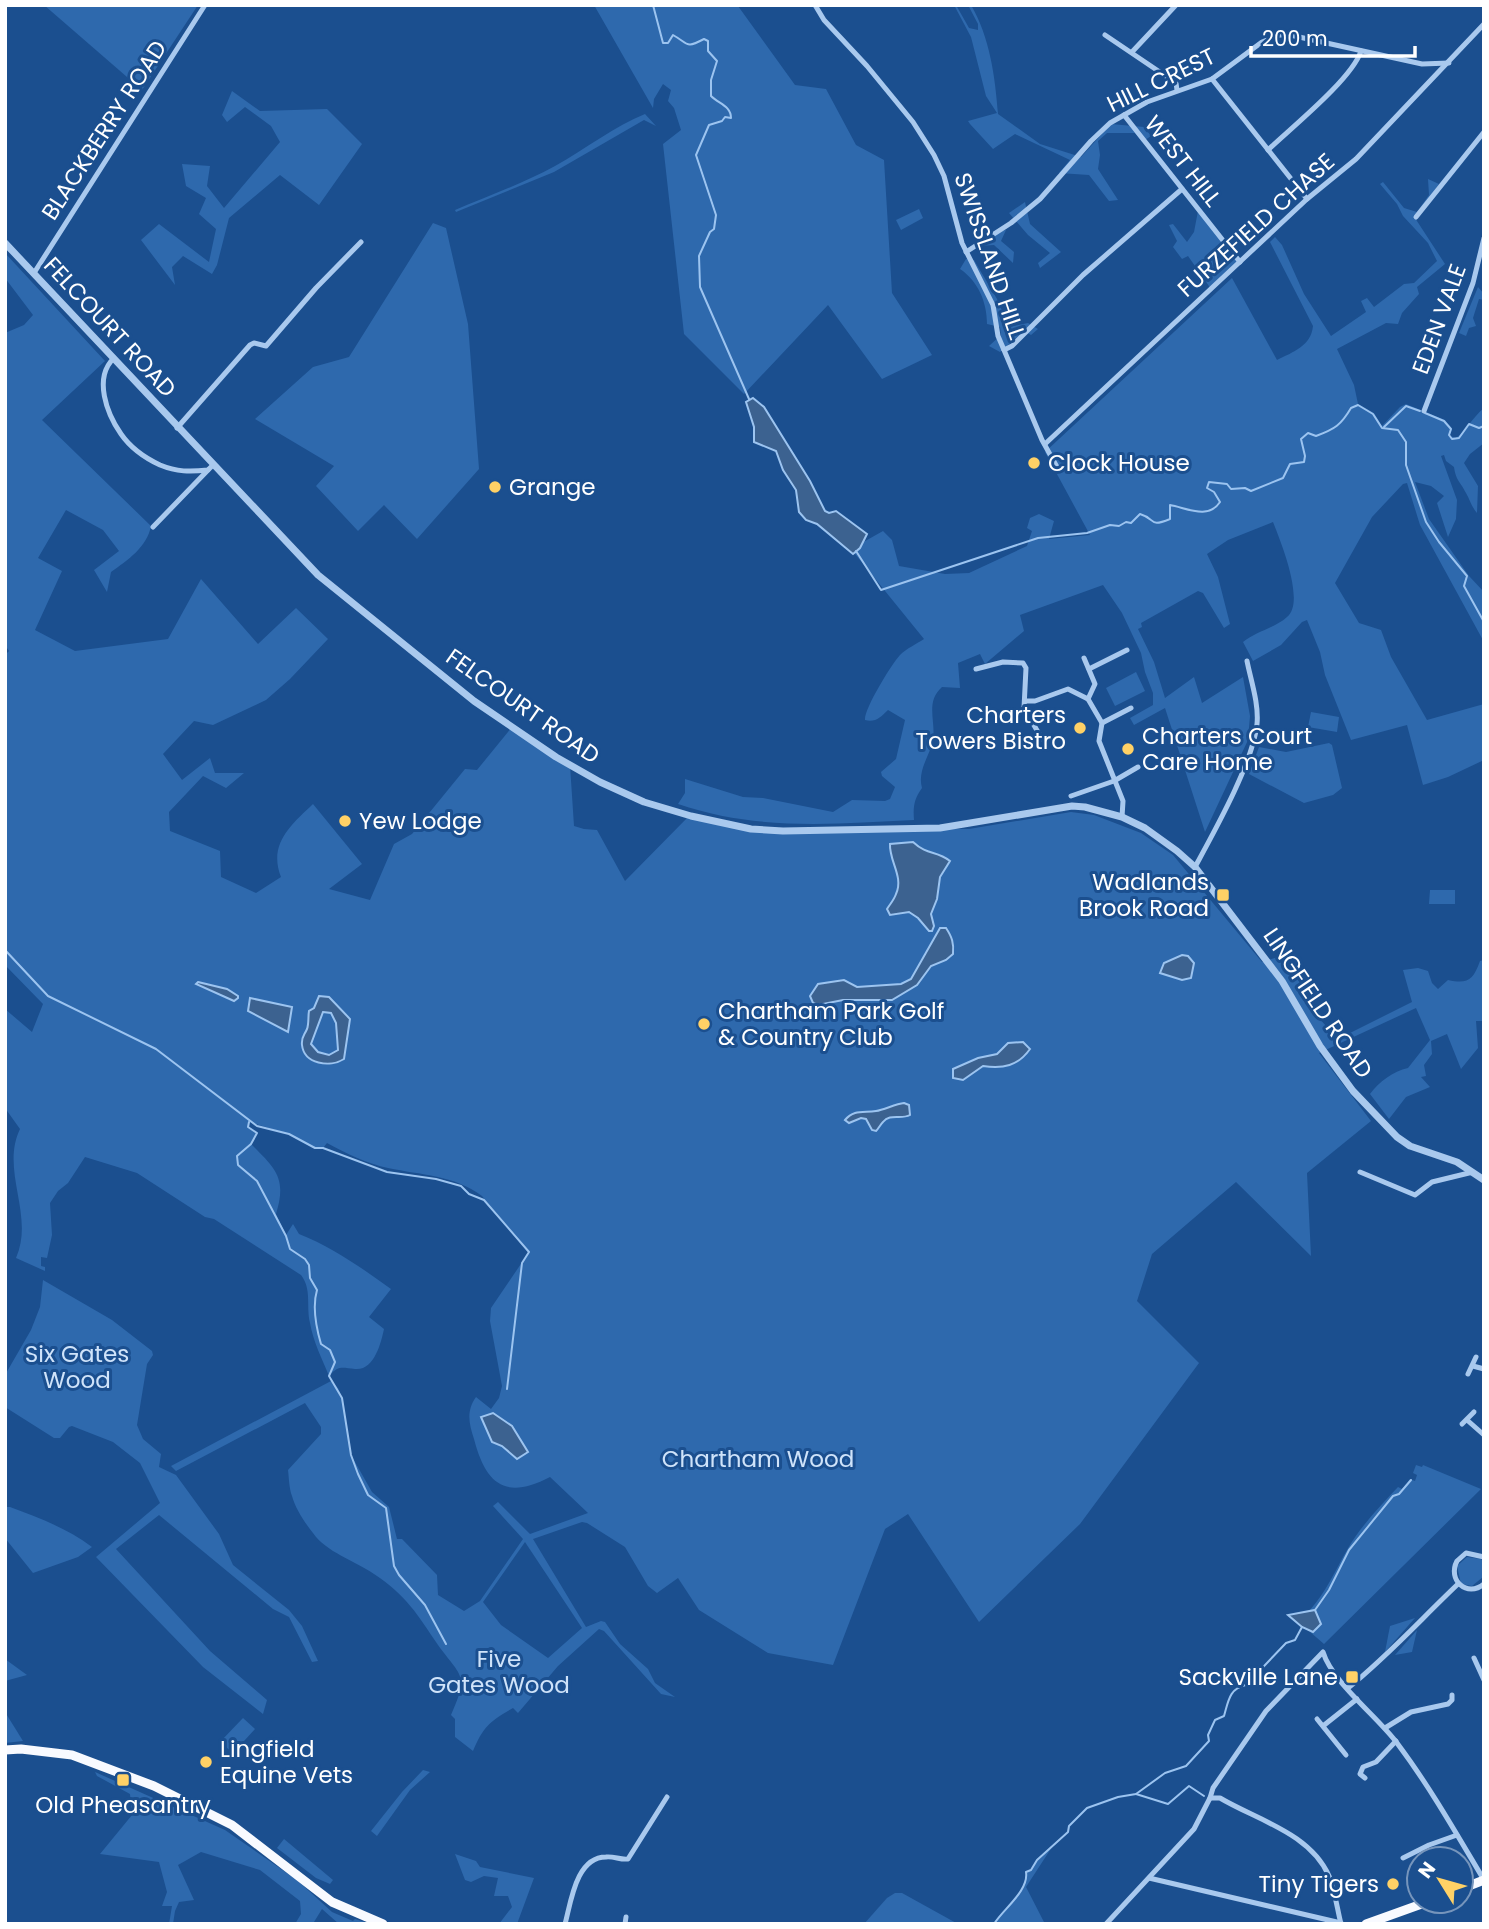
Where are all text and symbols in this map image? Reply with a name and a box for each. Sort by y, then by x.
scale bar [1251,14,1416,58]
text: 200 m [1262,24,1328,53]
street label: BLACKBERRY ROAD [34,34,174,226]
street label: HILL CREST [1101,40,1221,120]
street label: WEST HILL [1137,109,1229,213]
street label: FURZEFIELD CHASE [1171,146,1341,304]
street label: SWISSLAND HILL [947,168,1033,344]
street label: FELCOURT ROAD [37,250,183,404]
street label: EDEN VALE [1404,260,1474,378]
place label: Clock House [1048,447,1190,479]
marker: Clock House [1026,455,1042,471]
place label: Grange [509,471,596,503]
marker: Grange [487,479,503,495]
street label: FELCOURT ROAD [440,641,606,771]
place label: Charters Towers Bistro [916,699,1066,757]
marker: Charters Towers Bistro [1072,720,1088,736]
place label: Charters Court Care Home [1142,720,1312,778]
marker: Charters Court Care Home [1120,741,1136,757]
place label: Yew Lodge [359,805,482,837]
marker: Yew Lodge [337,813,353,829]
place label: Wadlands Brook Road [1079,866,1209,924]
marker: Wadlands Brook Road [1215,887,1231,903]
street label: LINGFIELD ROAD [1256,922,1380,1084]
place label: Chartham Park Golf & Country Club [718,995,944,1053]
marker: Chartham Park Golf & Country Club [696,1016,712,1032]
park label: Six Gates Wood [25,1338,129,1396]
park label: Chartham Wood [662,1443,854,1475]
park label: Five Gates Wood [428,1643,570,1701]
place label: Sackville Lane [1178,1661,1338,1693]
marker: Sackville Lane [1344,1669,1360,1685]
place label: Lingfield Equine Vets [220,1733,353,1791]
marker: Lingfield Equine Vets [198,1754,214,1770]
marker: Old Pheasantry [115,1772,131,1788]
place label: Old Pheasantry [35,1789,211,1821]
north arrow [1405,1845,1475,1915]
text: N [1412,1856,1442,1884]
place label: Tiny Tigers [1259,1868,1379,1900]
marker: Tiny Tigers [1385,1876,1401,1892]

